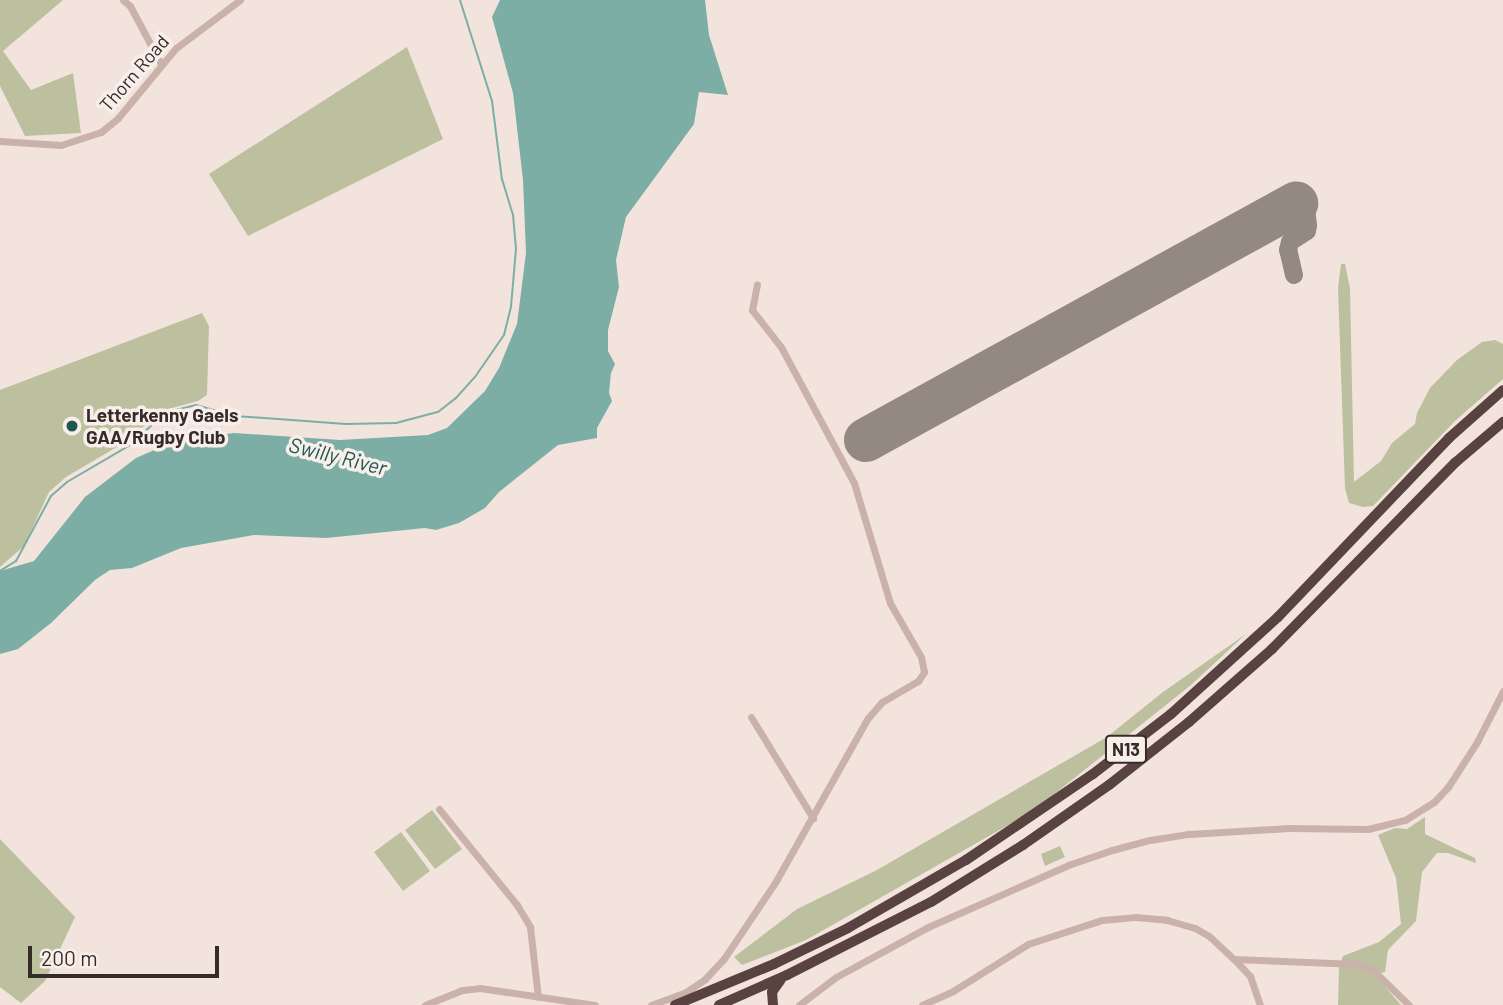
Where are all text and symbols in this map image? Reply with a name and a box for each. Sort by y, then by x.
street label: Thorn Road [94,30,174,116]
place label: Letterkenny Gaels GAA/Rugby Club [86,404,238,448]
marker: Letterkenny Gaels GAA/Rugby Club [64,418,80,434]
water label: Swilly River [286,432,390,480]
road number: N13 [1103,734,1149,764]
scale bar [32,932,222,976]
text: 200 m [41,945,98,970]

